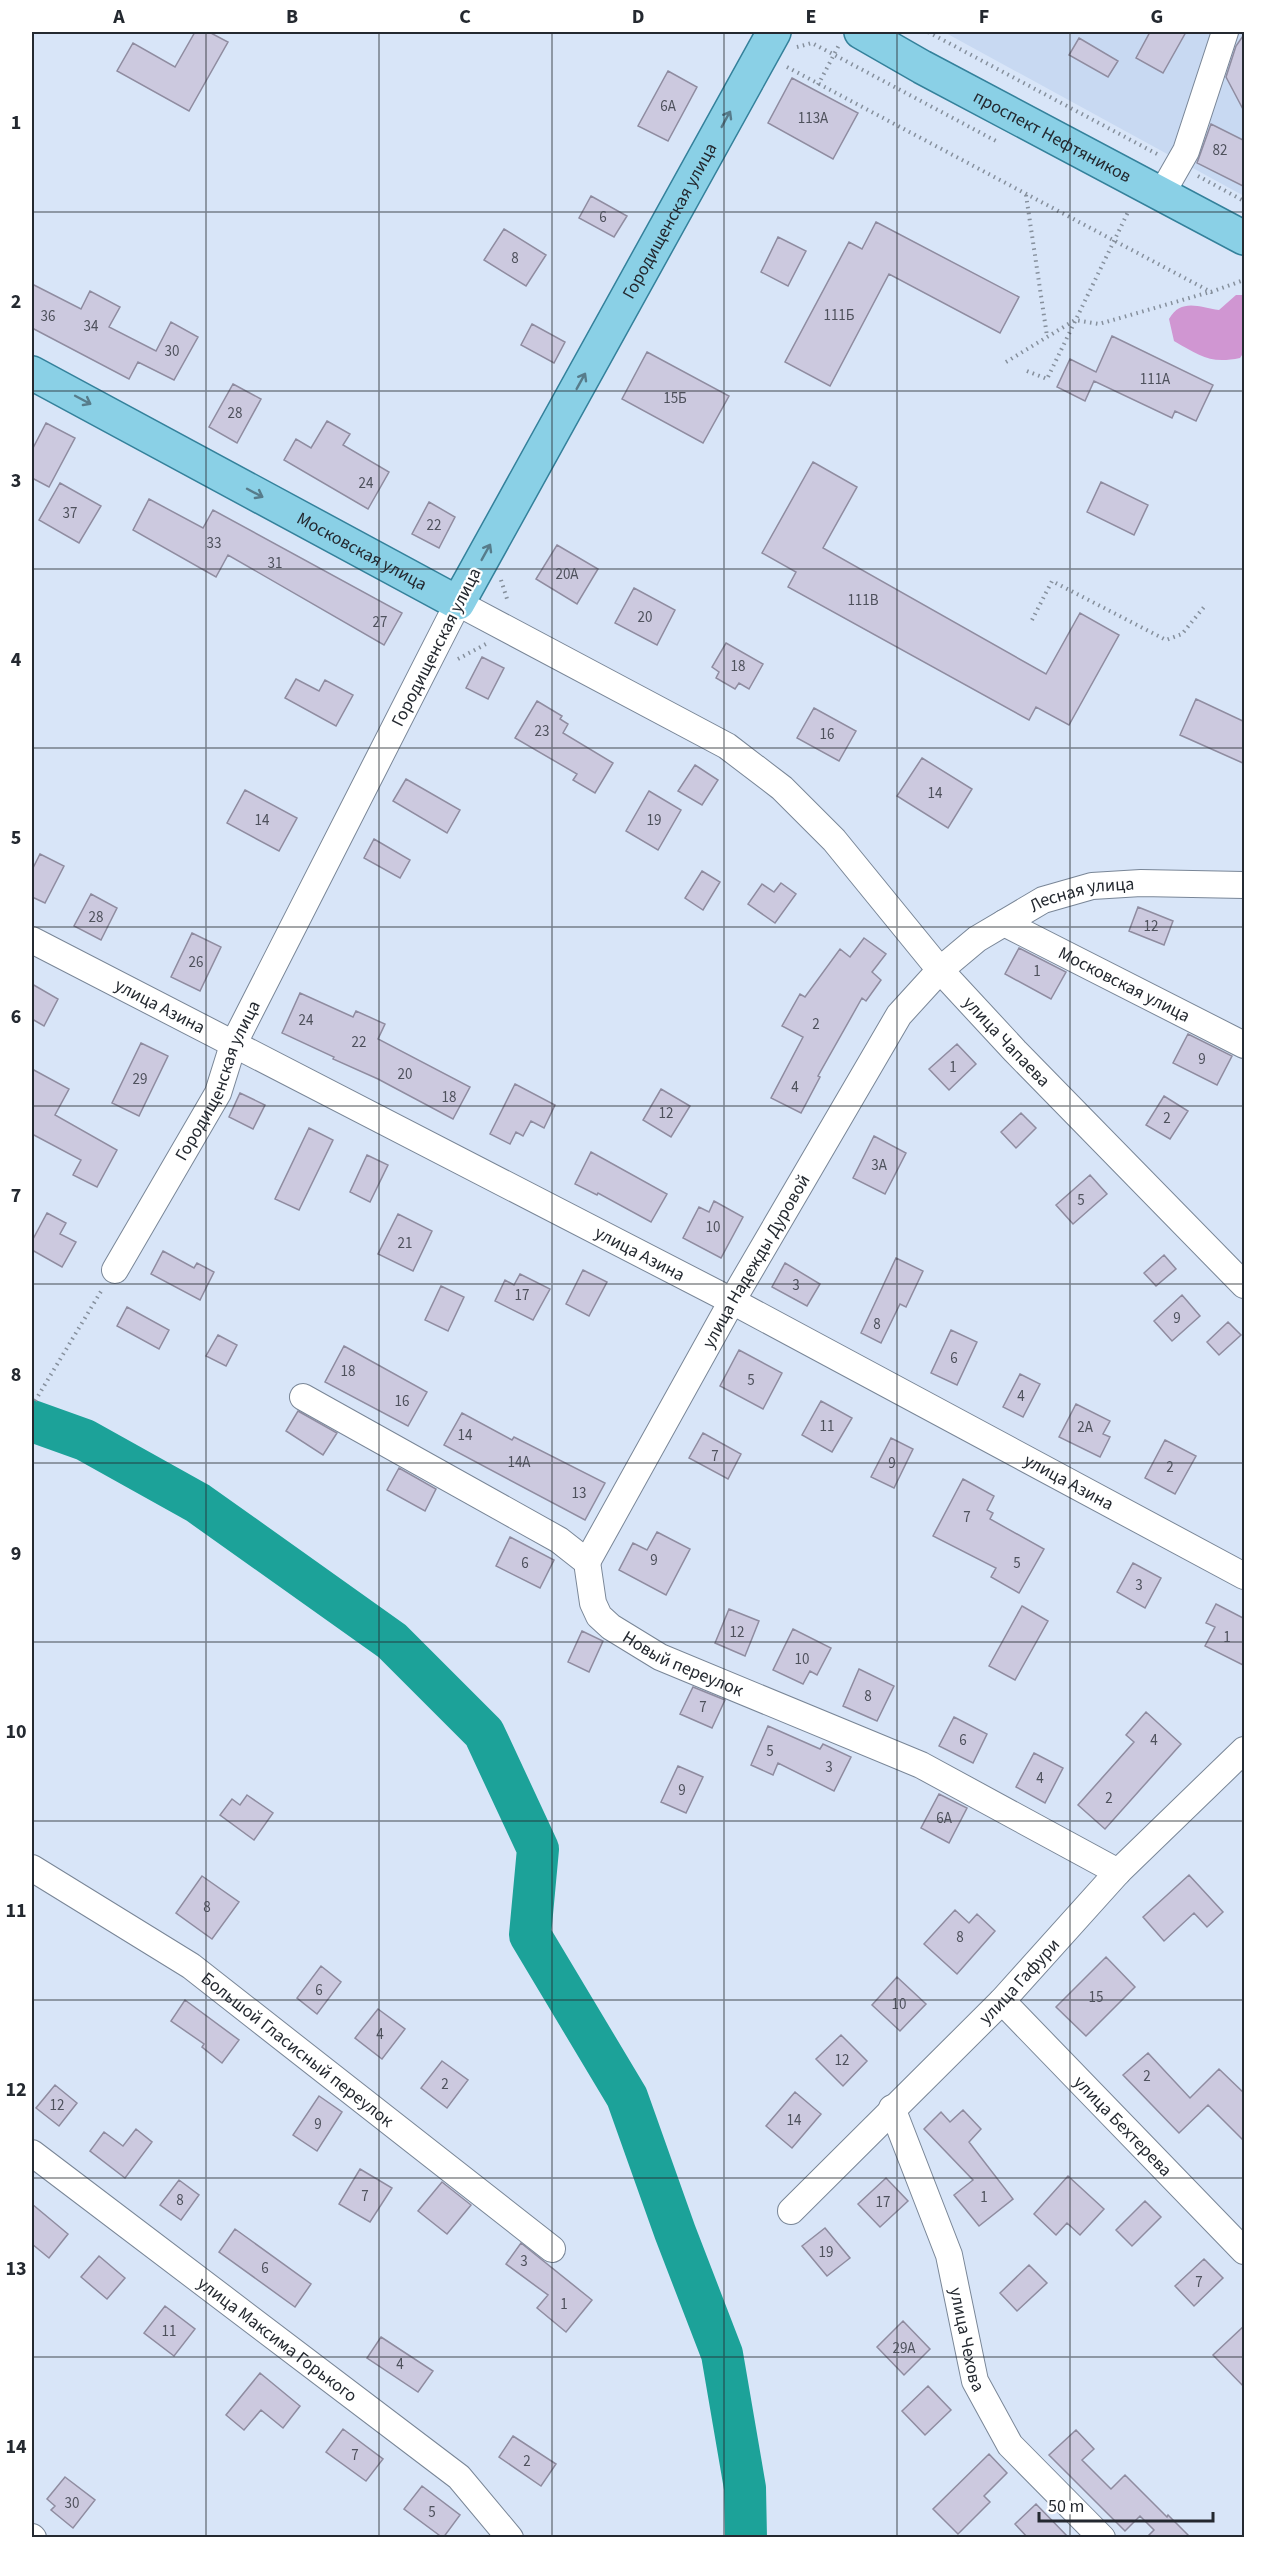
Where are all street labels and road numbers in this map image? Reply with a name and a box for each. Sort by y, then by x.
street label: проспект Нефтяников [969,84,1136,189]
street label: Городищенская улица [617,138,723,304]
street label: Московская улица [292,506,431,597]
street label: Городищенская улица [386,564,487,731]
street label: Лесная улица [1024,871,1135,919]
street label: Московская улица [1054,941,1194,1029]
street label: улица Азина [110,973,209,1040]
street label: улица Чапаева [957,991,1056,1093]
street label: Городищенская улица [169,996,267,1166]
street label: улица Надежды Дуровой [696,1170,816,1353]
street label: улица Азина [590,1220,689,1288]
street label: улица Азина [1019,1448,1118,1517]
street label: Новый переулок [618,1625,747,1703]
street label: улица Гафури [974,1933,1066,2030]
street label: Большой Гласисный переулок [196,1966,399,2133]
street label: улица Бехтерева [1068,2070,1177,2182]
street label: улица Максима Горького [192,2271,362,2408]
street label: улица Чехова [943,2285,991,2397]

